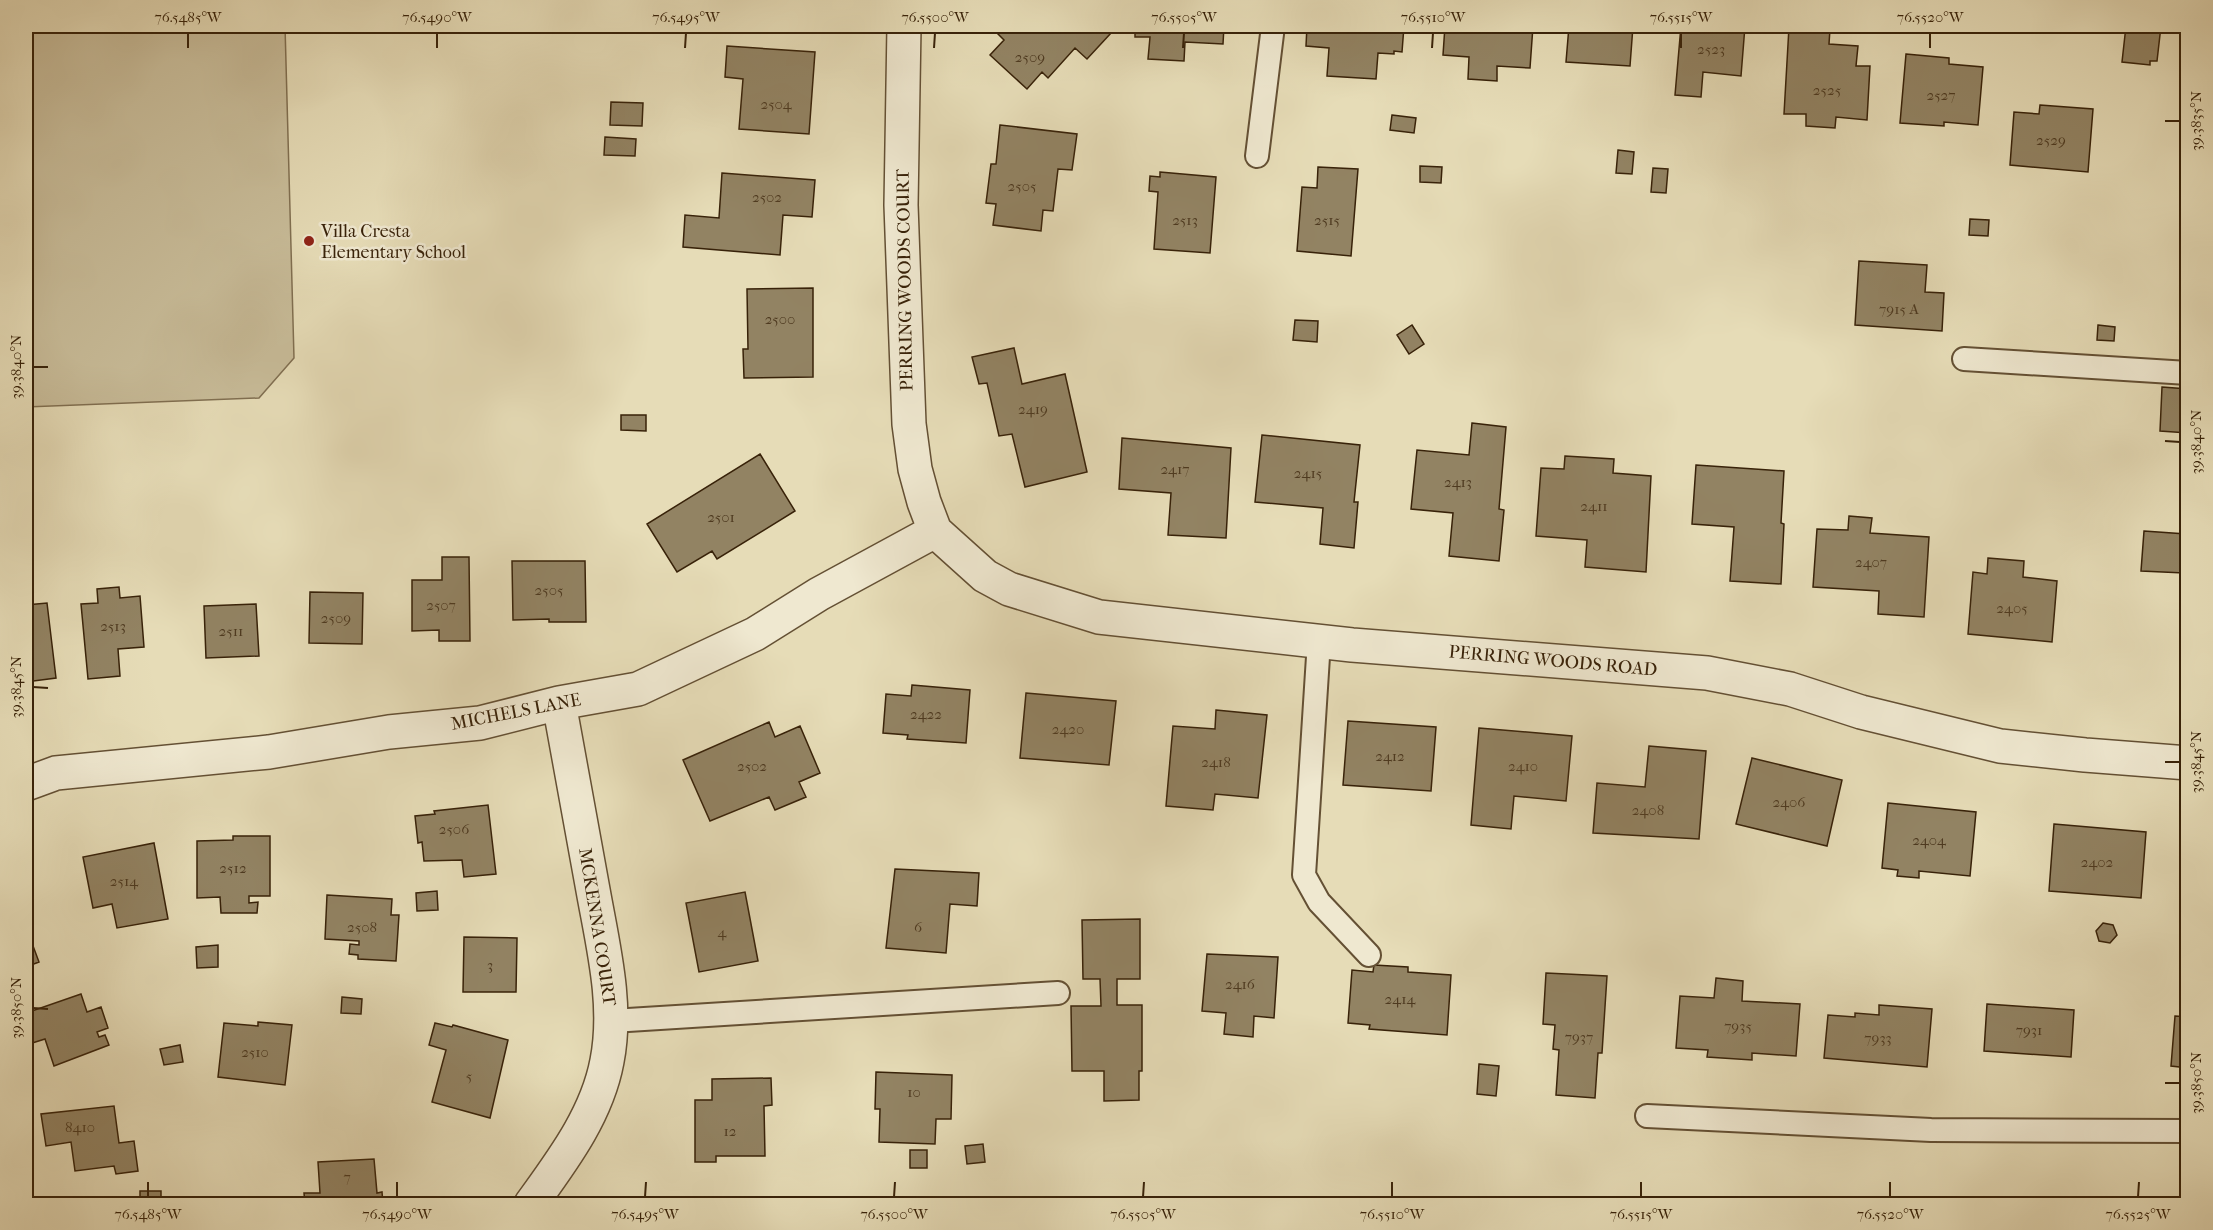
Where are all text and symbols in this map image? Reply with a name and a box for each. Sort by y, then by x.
text: 76.5485°W [154,8,223,26]
text: 76.5490°W [402,8,473,26]
text: 76.5495°W [652,8,721,26]
text: 76.5500°W [901,8,970,26]
text: 76.5505°W [1151,8,1218,26]
text: 76.5510°W [1401,8,1466,26]
text: 76.5515°W [1650,8,1714,26]
text: 76.5520°W [1897,8,1965,26]
house number: 2523 [1697,40,1725,58]
house number: 2509 [1015,48,1045,66]
house number: 2525 [1813,81,1841,99]
house number: 2527 [1926,86,1956,104]
text: 39.3835°N [2187,90,2205,151]
house number: 2504 [760,95,793,113]
house number: 2529 [2036,131,2066,149]
street label: PERRING WOODS COURT [893,168,917,391]
house number: 2505 [1008,177,1036,195]
house number: 2502 [752,188,782,206]
house number: 2513 [1172,211,1198,229]
house number: 2515 [1314,211,1340,229]
place label: Villa Cresta Elementary School [320,221,466,263]
marker: Villa Cresta Elementary School [302,234,316,248]
house number: 7915 A [1879,300,1919,318]
house number: 2500 [765,310,795,328]
text: 39.3840°N [7,334,25,399]
house number: 2419 [1018,400,1048,418]
text: 39.3840°N [2187,409,2205,474]
house number: 2417 [1160,460,1190,478]
house number: 2415 [1294,464,1322,482]
house number: 2413 [1444,473,1472,491]
house number: 2411 [1580,497,1608,515]
house number: 2501 [707,508,735,526]
house number: 2407 [1855,553,1887,571]
house number: 2505 [535,581,563,599]
house number: 2507 [426,596,456,614]
house number: 2405 [1996,599,2028,617]
house number: 2509 [321,609,351,627]
house number: 2513 [100,617,126,635]
house number: 2511 [219,622,243,640]
street label: PERRING WOODS ROAD [1448,641,1658,681]
text: 39.3845°N [7,655,25,718]
street label: MICHELS LANE [449,689,583,735]
house number: 2422 [910,705,942,723]
house number: 2420 [1052,720,1084,738]
text: 39.3845°N [2187,730,2205,793]
house number: 2412 [1375,747,1405,765]
house number: 2418 [1201,753,1231,771]
house number: 2502 [737,757,767,775]
house number: 2410 [1508,757,1538,775]
house number: 2406 [1773,793,1806,811]
house number: 2408 [1632,801,1664,819]
house number: 2506 [439,820,470,838]
house number: 2404 [1912,831,1947,849]
street label: MCKENNA COURT [574,846,620,1008]
house number: 2402 [2081,853,2114,871]
house number: 2512 [219,859,247,877]
house number: 2514 [110,872,139,890]
house number: 2508 [347,918,377,936]
house number: 6 [914,918,923,936]
house number: 4 [718,923,728,941]
house number: 3 [487,956,493,974]
house number: 2416 [1225,975,1256,993]
text: 39.3850°N [7,976,25,1039]
house number: 2414 [1385,990,1417,1008]
house number: 7935 [1724,1017,1752,1035]
house number: 7931 [2016,1021,2042,1039]
house number: 7937 [1565,1028,1593,1046]
house number: 7933 [1864,1029,1892,1047]
house number: 2510 [241,1043,269,1061]
text: 39.3850°N [2187,1051,2205,1114]
house number: 5 [466,1067,472,1085]
house number: 10 [907,1083,921,1101]
house number: 8410 [65,1118,95,1136]
house number: 12 [723,1122,737,1140]
house number: 7 [343,1168,351,1186]
text: 76.5485°W [114,1205,183,1223]
text: 76.5490°W [362,1205,433,1223]
text: 76.5495°W [611,1205,680,1223]
text: 76.5500°W [860,1205,929,1223]
text: 76.5505°W [1110,1205,1177,1223]
text: 76.5510°W [1360,1205,1425,1223]
text: 76.5515°W [1610,1205,1674,1223]
text: 76.5520°W [1857,1205,1925,1223]
text: 76.5525°W [2106,1205,2172,1223]

